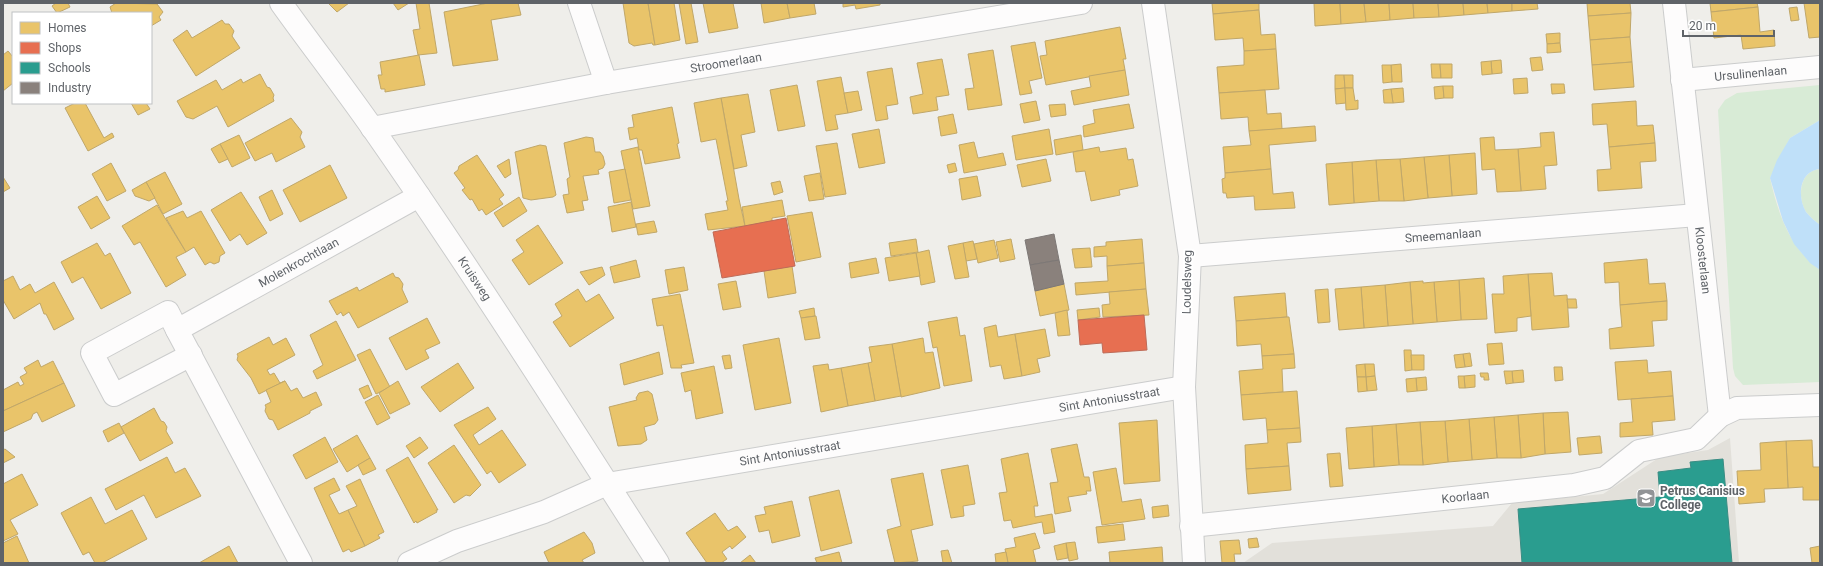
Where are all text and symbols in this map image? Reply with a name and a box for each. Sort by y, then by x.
legend [12,12,152,104]
scale bar [1683,12,1774,38]
text: 20 m [1689,19,1716,33]
text: Homes [48,21,86,35]
text: Shops [48,41,82,55]
street label: Stroomerlaan [689,50,763,76]
text: Schools [48,61,91,75]
street label: Ursulinenlaan [1714,63,1788,84]
text: Industry [48,81,92,95]
street label: Smeemanlaan [1404,225,1482,246]
street label: Kloosterlaan [1692,226,1713,295]
street label: Molenkrochtlaan [256,235,341,290]
street label: Loudelsweg [1179,250,1195,314]
street label: Kruisweg [455,254,494,303]
street label: Sint Antoniusstraat [1058,384,1161,415]
street label: Sint Antoniusstraat [738,438,842,469]
place label: Petrus Canisius College [1660,484,1745,512]
street label: Koorlaan [1441,487,1490,506]
school or university icon: Petrus Canisius College [1635,487,1657,509]

